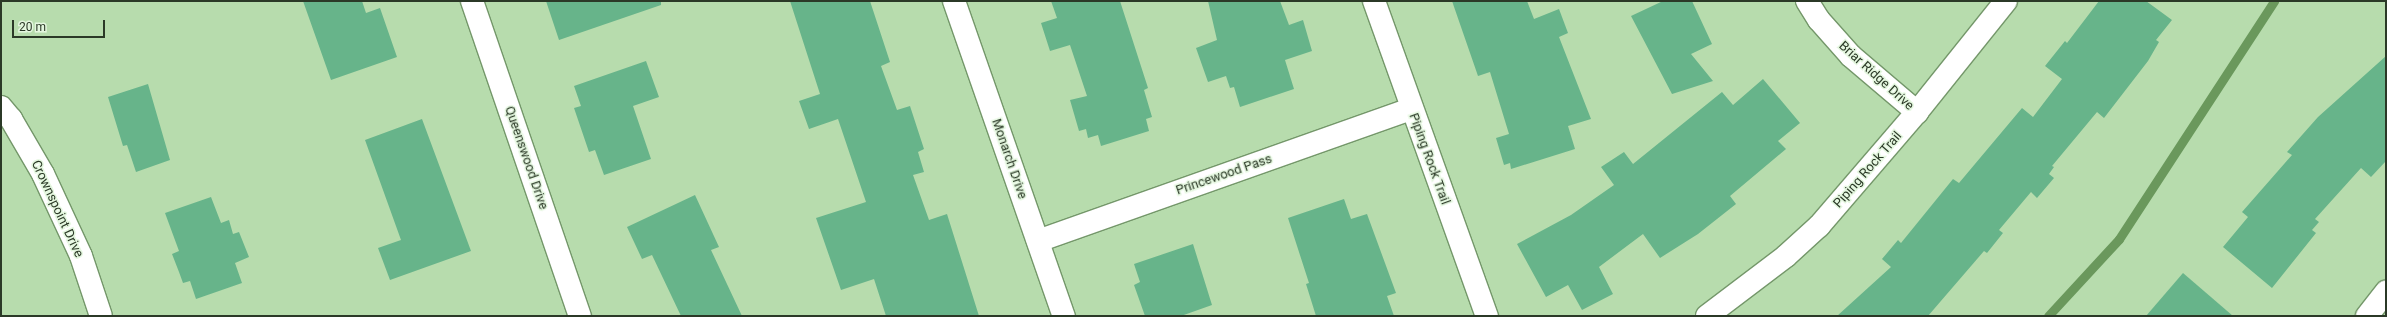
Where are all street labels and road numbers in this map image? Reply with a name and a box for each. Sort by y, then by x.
street label: Briar Ridge Drive [1835,38,1917,114]
street label: Queenswood Drive [501,104,551,212]
street label: Piping Rock Trail [1405,111,1453,207]
street label: Monarch Drive [988,117,1030,201]
street label: Piping Rock Trail [1830,129,1906,211]
street label: Princewood Pass [1174,151,1274,199]
street label: Crownspoint Drive [28,158,86,260]

